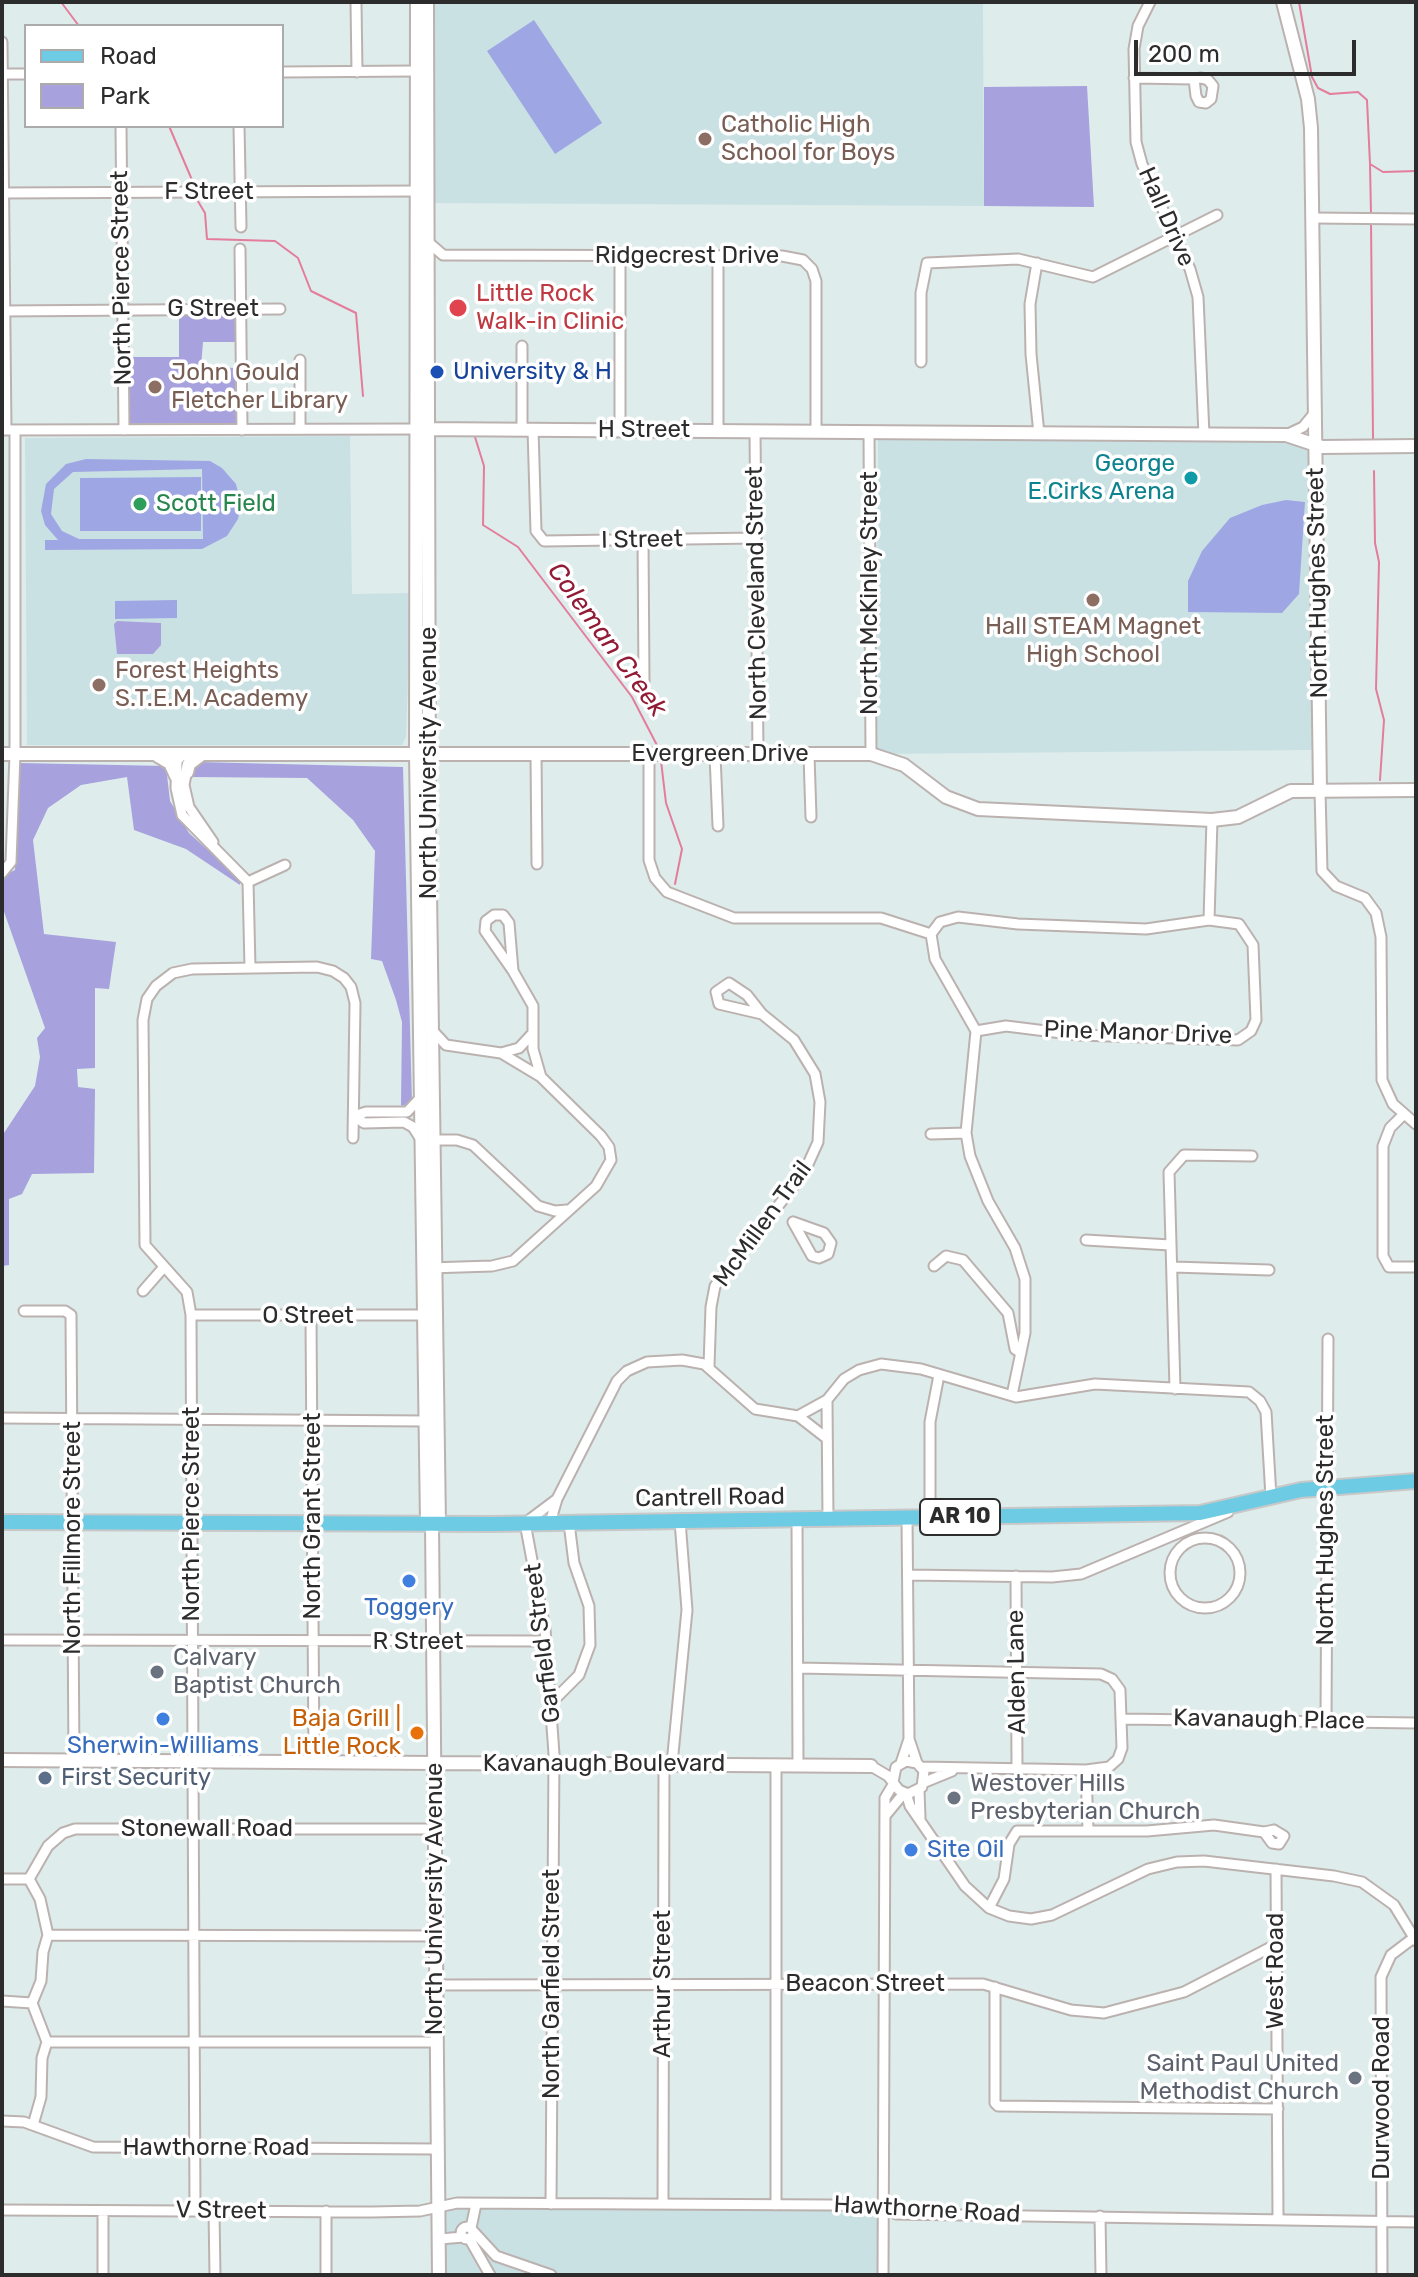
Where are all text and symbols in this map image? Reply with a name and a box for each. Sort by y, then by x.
legend [24,24,284,128]
scale bar [1138,24,1360,74]
text: 200 m [1148,40,1220,68]
text: Road [100,42,157,70]
text: Park [100,82,150,110]
place label: Catholic High School for Boys [721,111,895,167]
marker: Catholic High School for Boys [696,130,714,148]
street label: Hall Drive [1131,163,1201,271]
street label: North Pierce Street [106,170,138,386]
street label: F Street [164,178,254,206]
street label: Ridgecrest Drive [595,242,779,270]
place label: Little Rock Walk-in Clinic [476,280,624,336]
street label: G Street [167,295,259,323]
marker: Little Rock Walk-in Clinic [447,297,469,319]
place label: University & H [453,358,612,386]
place label: John Gould Fletcher Library [171,359,348,415]
marker: University & H [428,363,446,381]
marker: John Gould Fletcher Library [146,378,164,396]
street label: H Street [598,416,690,444]
place label: George E.Cirks Arena [1027,450,1175,506]
street label: North Cleveland Street [740,466,774,720]
street label: North Hughes Street [1302,467,1334,699]
marker: George E.Cirks Arena [1182,469,1200,487]
street label: North McKinley Street [856,471,884,715]
place label: Scott Field [156,490,276,518]
marker: Scott Field [131,495,149,513]
street label: I Street [601,525,683,555]
water label: Coleman Creek [541,557,673,723]
marker: Hall STEAM Magnet High School [1084,591,1102,609]
place label: Hall STEAM Magnet High School [985,613,1201,669]
street label: North University Avenue [415,627,443,899]
place label: Forest Heights S.T.E.M. Academy [115,657,308,713]
marker: Forest Heights S.T.E.M. Academy [90,676,108,694]
street label: Evergreen Drive [631,740,809,768]
street label: Pine Manor Drive [1043,1015,1233,1051]
street label: McMillen Trail [708,1155,818,1293]
street label: O Street [262,1302,354,1330]
street label: North Pierce Street [178,1407,206,1621]
street label: North Grant Street [299,1413,327,1619]
street label: North Hughes Street [1312,1415,1340,1645]
street label: North Fillmore Street [59,1421,87,1655]
street label: Cantrell Road [635,1482,785,1514]
road number: AR 10 [920,1499,1000,1535]
street label: Garfield Street [519,1561,567,1725]
marker: Toggery [400,1572,418,1590]
place label: Toggery [364,1594,454,1622]
street label: Alden Lane [1002,1609,1032,1735]
street label: R Street [373,1628,463,1656]
place label: Calvary Baptist Church [173,1644,341,1700]
marker: Calvary Baptist Church [148,1663,166,1681]
street label: Kavanaugh Place [1173,1704,1365,1736]
place label: Baja Grill | Little Rock [283,1705,401,1761]
marker: Sherwin-Williams [154,1710,172,1728]
marker: Baja Grill | Little Rock [408,1724,426,1742]
place label: Sherwin-Williams [67,1732,259,1760]
street label: Kavanaugh Boulevard [483,1750,725,1778]
street label: North University Avenue [421,1763,449,2035]
place label: First Security [61,1764,211,1792]
marker: First Security [36,1769,54,1787]
place label: Westover Hills Presbyterian Church [970,1770,1200,1826]
marker: Westover Hills Presbyterian Church [945,1789,963,1807]
street label: Stonewall Road [121,1815,293,1843]
place label: Site Oil [927,1836,1004,1864]
marker: Site Oil [902,1841,920,1859]
street label: North Garfield Street [538,1869,566,2099]
street label: Arthur Street [649,1910,677,2058]
street label: West Road [1262,1913,1290,2029]
street label: Beacon Street [785,1970,945,1998]
street label: Durwood Road [1368,2016,1396,2180]
place label: Saint Paul United Methodist Church [1139,2050,1339,2106]
marker: Saint Paul United Methodist Church [1346,2069,1364,2087]
street label: Hawthorne Road [122,2134,310,2162]
street label: Hawthorne Road [833,2191,1021,2229]
street label: V Street [175,2196,267,2226]

